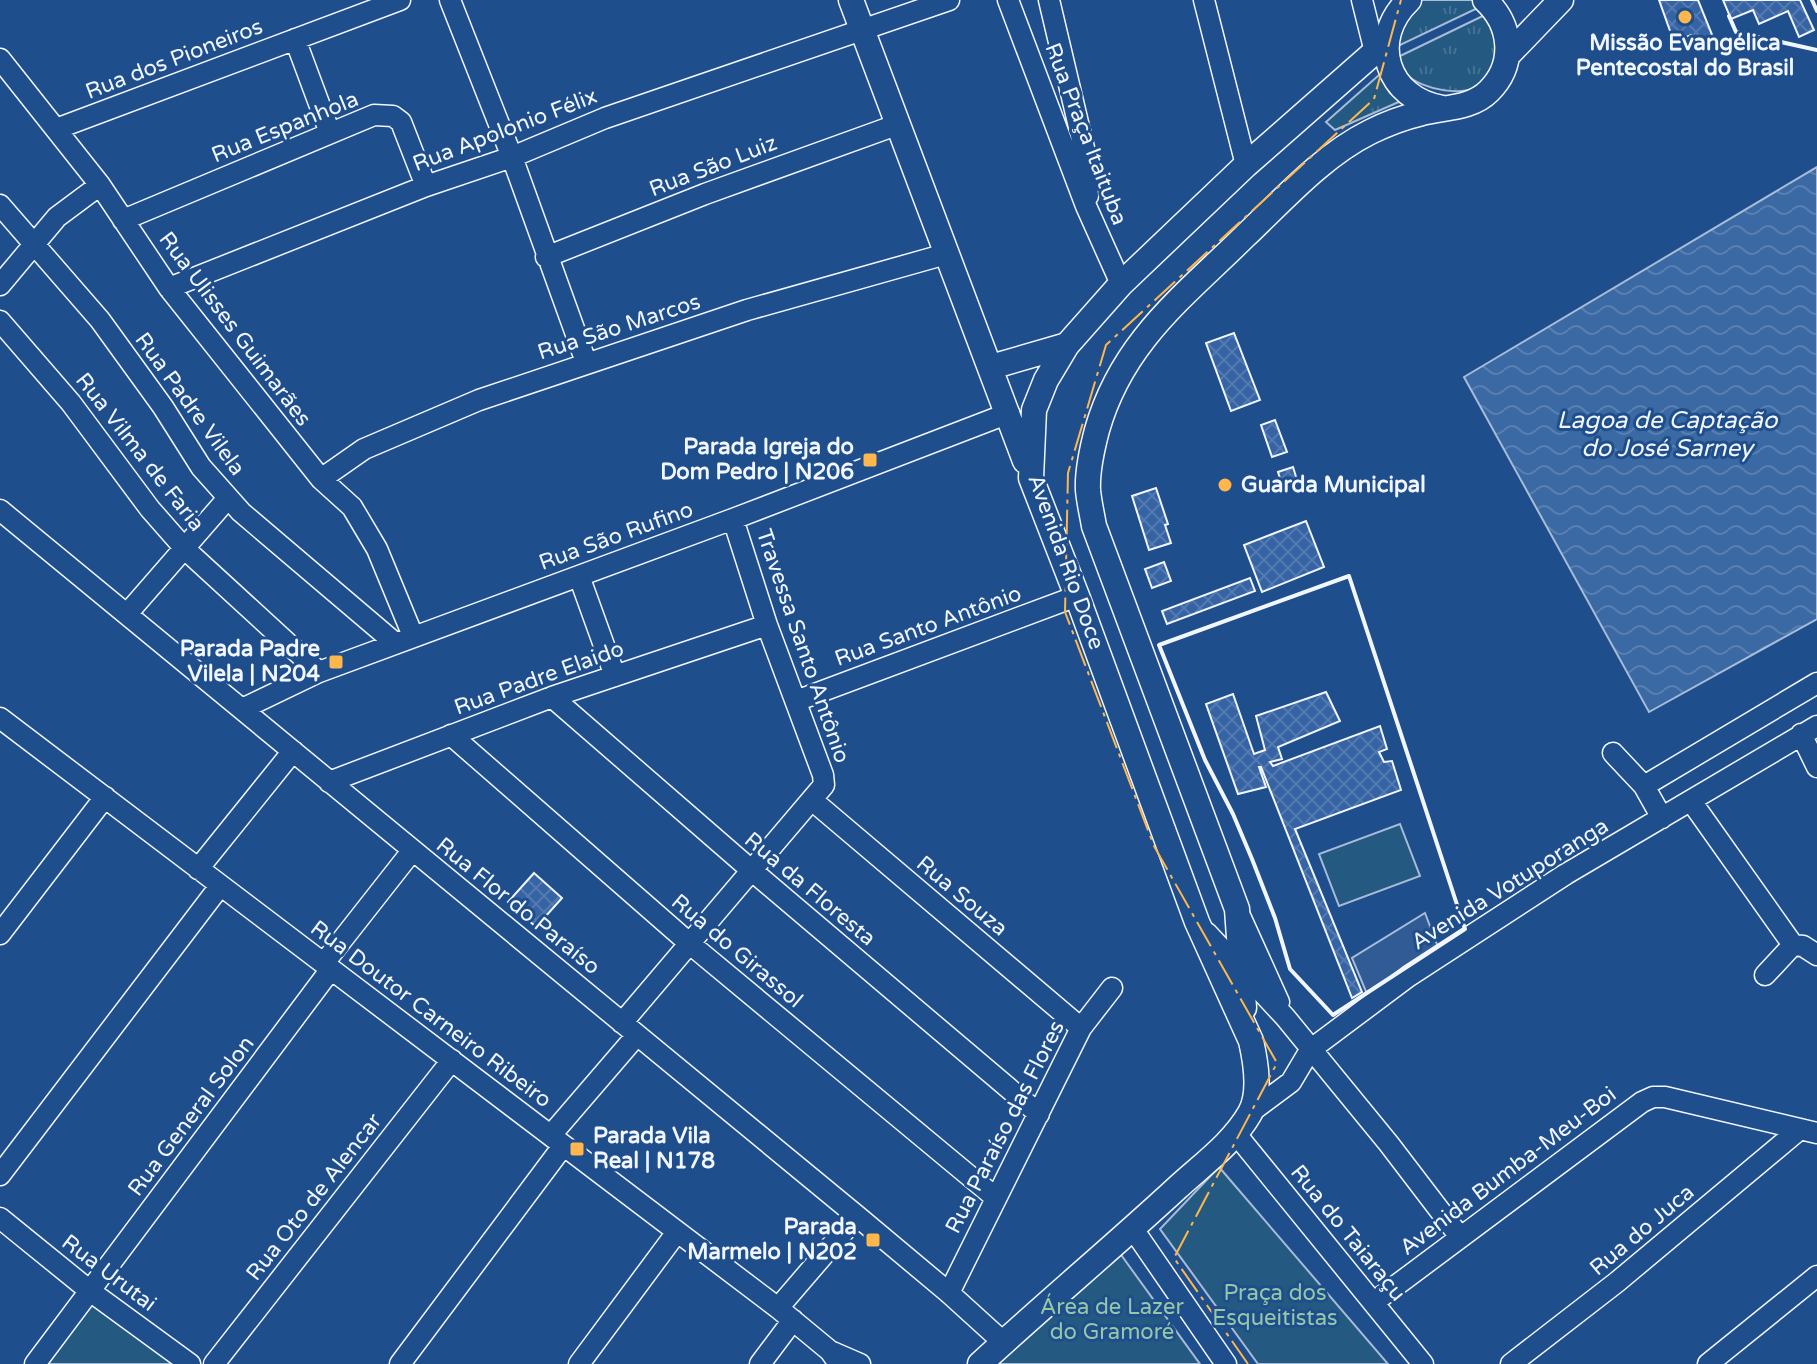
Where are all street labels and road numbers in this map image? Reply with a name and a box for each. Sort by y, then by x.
street label: Rua dos Pioneiros [82,13,266,105]
street label: Rua Praça Itaituba [1039,39,1133,229]
street label: Rua Apolonio Félix [409,83,601,177]
street label: Rua Espanhola [208,86,362,168]
street label: Rua São Luiz [645,130,781,202]
street label: Rua Ulisses Guimarães [154,227,316,431]
street label: Rua São Marcos [534,288,704,366]
street label: Rua Padre Vilela [129,328,251,480]
street label: Rua Vilma de Faria [70,368,210,536]
street label: Avenida Rio Doce [1022,471,1110,653]
street label: Rua São Rufino [535,496,697,576]
street label: Travessa Santo Antônio [751,526,855,766]
street label: Rua Santo Antônio [831,580,1025,672]
street label: Rua Padre Elaido [451,635,627,721]
street label: Avenida Votuporanga [1407,813,1613,955]
street label: Rua da Floresta [739,827,881,951]
street label: Rua Flor do Paraíso [431,832,605,980]
street label: Rua Souza [911,850,1013,942]
street label: Rua do Girassol [666,889,808,1013]
street label: Rua Doutor Carneiro Ribeiro [305,915,557,1113]
street label: Rua Paraíso das Flores [940,1016,1070,1238]
street label: Rua General Solon [122,1031,260,1201]
street label: Avenida Bumba-Meu-Boi [1395,1081,1621,1261]
street label: Rua Oto de Alencar [241,1108,388,1286]
street label: Rua do Taiaraçu [1285,1160,1411,1306]
street label: Rua do Juca [1585,1179,1699,1281]
street label: Rua Urutai [57,1229,161,1317]

